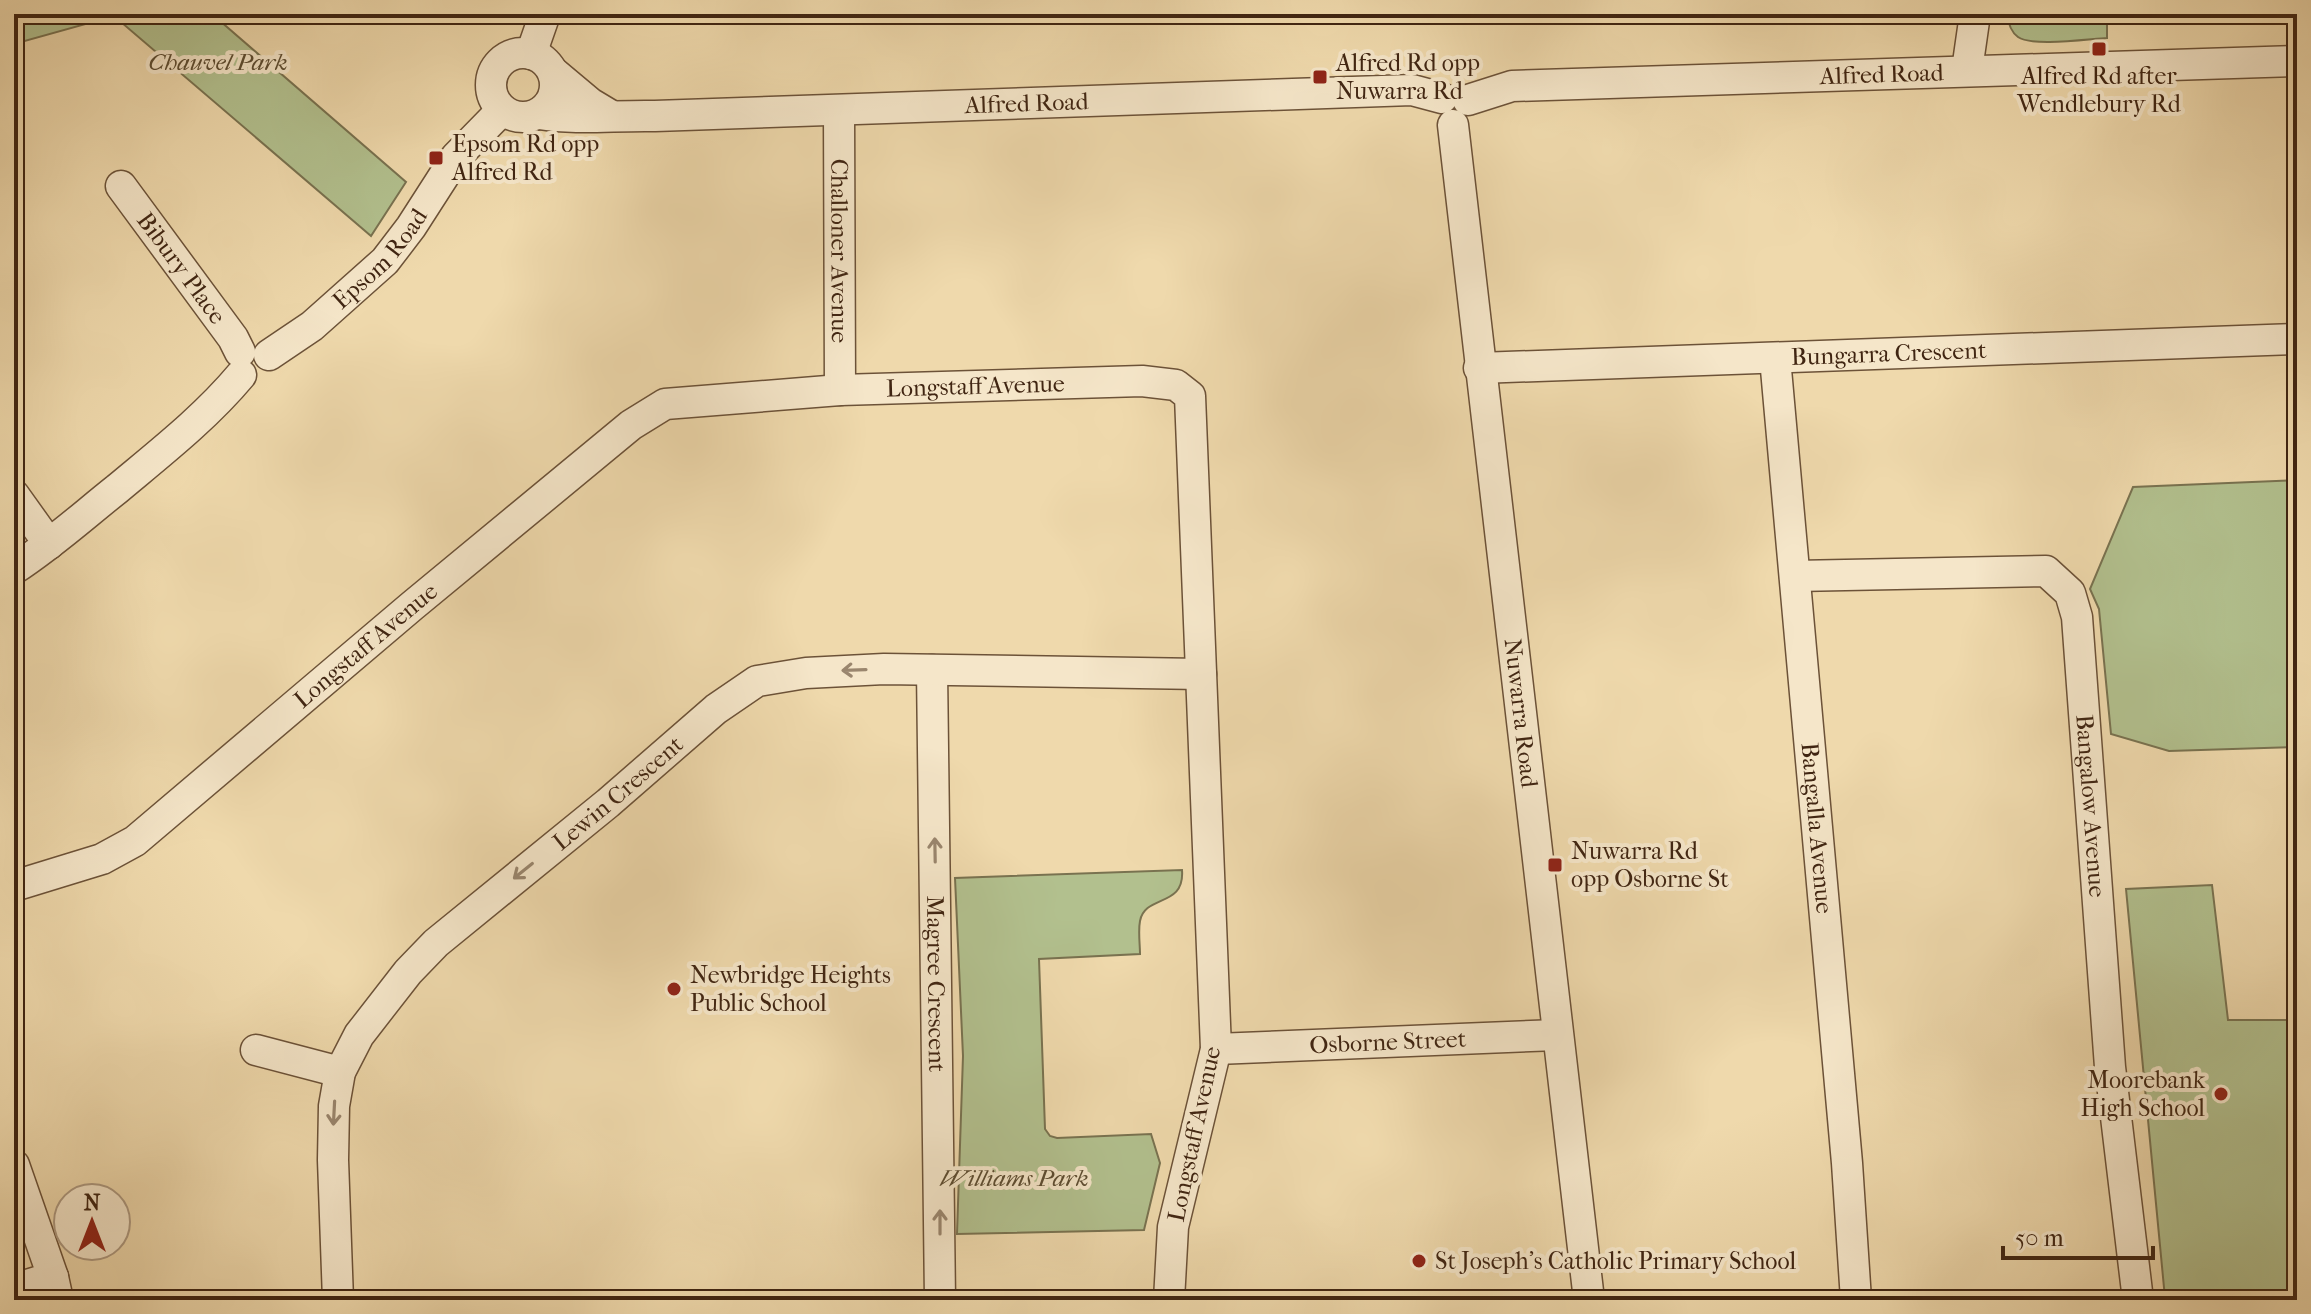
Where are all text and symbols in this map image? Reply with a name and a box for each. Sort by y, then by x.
marker: Alfred Rd after Wendlebury Rd [2090,40,2108,58]
park label: Chauvel Park [148,48,288,76]
place label: Alfred Rd opp Nuwarra Rd [1335,49,1480,105]
street label: Alfred Road [1818,58,1945,90]
place label: Alfred Rd after Wendlebury Rd [2016,62,2182,118]
marker: Alfred Rd opp Nuwarra Rd [1311,68,1329,86]
street label: Alfred Road [963,87,1090,119]
place label: Epsom Rd opp Alfred Rd [451,130,599,186]
marker: Epsom Rd opp Alfred Rd [427,149,445,167]
street label: Challoner Avenue [825,159,854,343]
street label: Epsom Road [327,203,434,315]
street label: Bibury Place [131,207,232,329]
street label: Bungarra Crescent [1791,336,1987,371]
street label: Longstaff Avenue [886,369,1065,403]
street label: Longstaff Avenue [288,577,443,714]
street label: Nuwarra Road [1499,637,1544,790]
one-way arrow [841,663,868,678]
street label: Bangalow Avenue [2070,713,2112,898]
street label: Lewin Crescent [547,730,689,856]
street label: Bangalla Avenue [1795,741,1839,915]
one-way arrow [927,837,943,864]
place label: Nuwarra Rd opp Osborne St [1571,837,1729,893]
marker: Nuwarra Rd opp Osborne St [1546,856,1564,874]
one-way arrow [513,862,534,880]
street label: Magree Crescent [921,895,951,1073]
place label: Newbridge Heights Public School [690,961,891,1017]
marker: Newbridge Heights Public School [665,980,683,998]
street label: Osborne Street [1309,1025,1467,1059]
street label: Longstaff Avenue [1162,1044,1226,1224]
place label: Moorebank High School [2081,1066,2206,1122]
marker: Moorebank High School [2212,1085,2230,1103]
one-way arrow [327,1099,342,1126]
park label: Williams Park [939,1164,1089,1192]
north arrow [52,1182,132,1262]
text: N [84,1190,101,1216]
one-way arrow [932,1209,947,1236]
scale bar [2003,1210,2153,1260]
text: 50 m [2015,1224,2064,1252]
place label: St Joseph's Catholic Primary School [1435,1247,1796,1275]
marker: St Joseph's Catholic Primary School [1410,1252,1428,1270]

